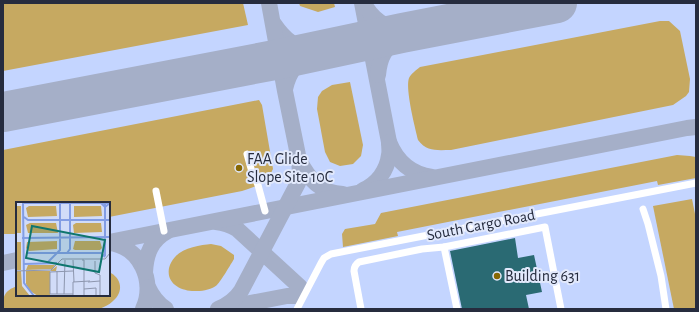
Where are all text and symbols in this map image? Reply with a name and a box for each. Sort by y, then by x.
place label: FAA Glide Slope Site 10C [247,151,333,185]
marker: FAA Glide Slope Site 10C [234,163,244,173]
inset map [16,202,110,296]
street label: South Cargo Road [425,207,537,243]
place label: Building 631 [505,268,580,284]
marker: Building 631 [492,271,502,281]

